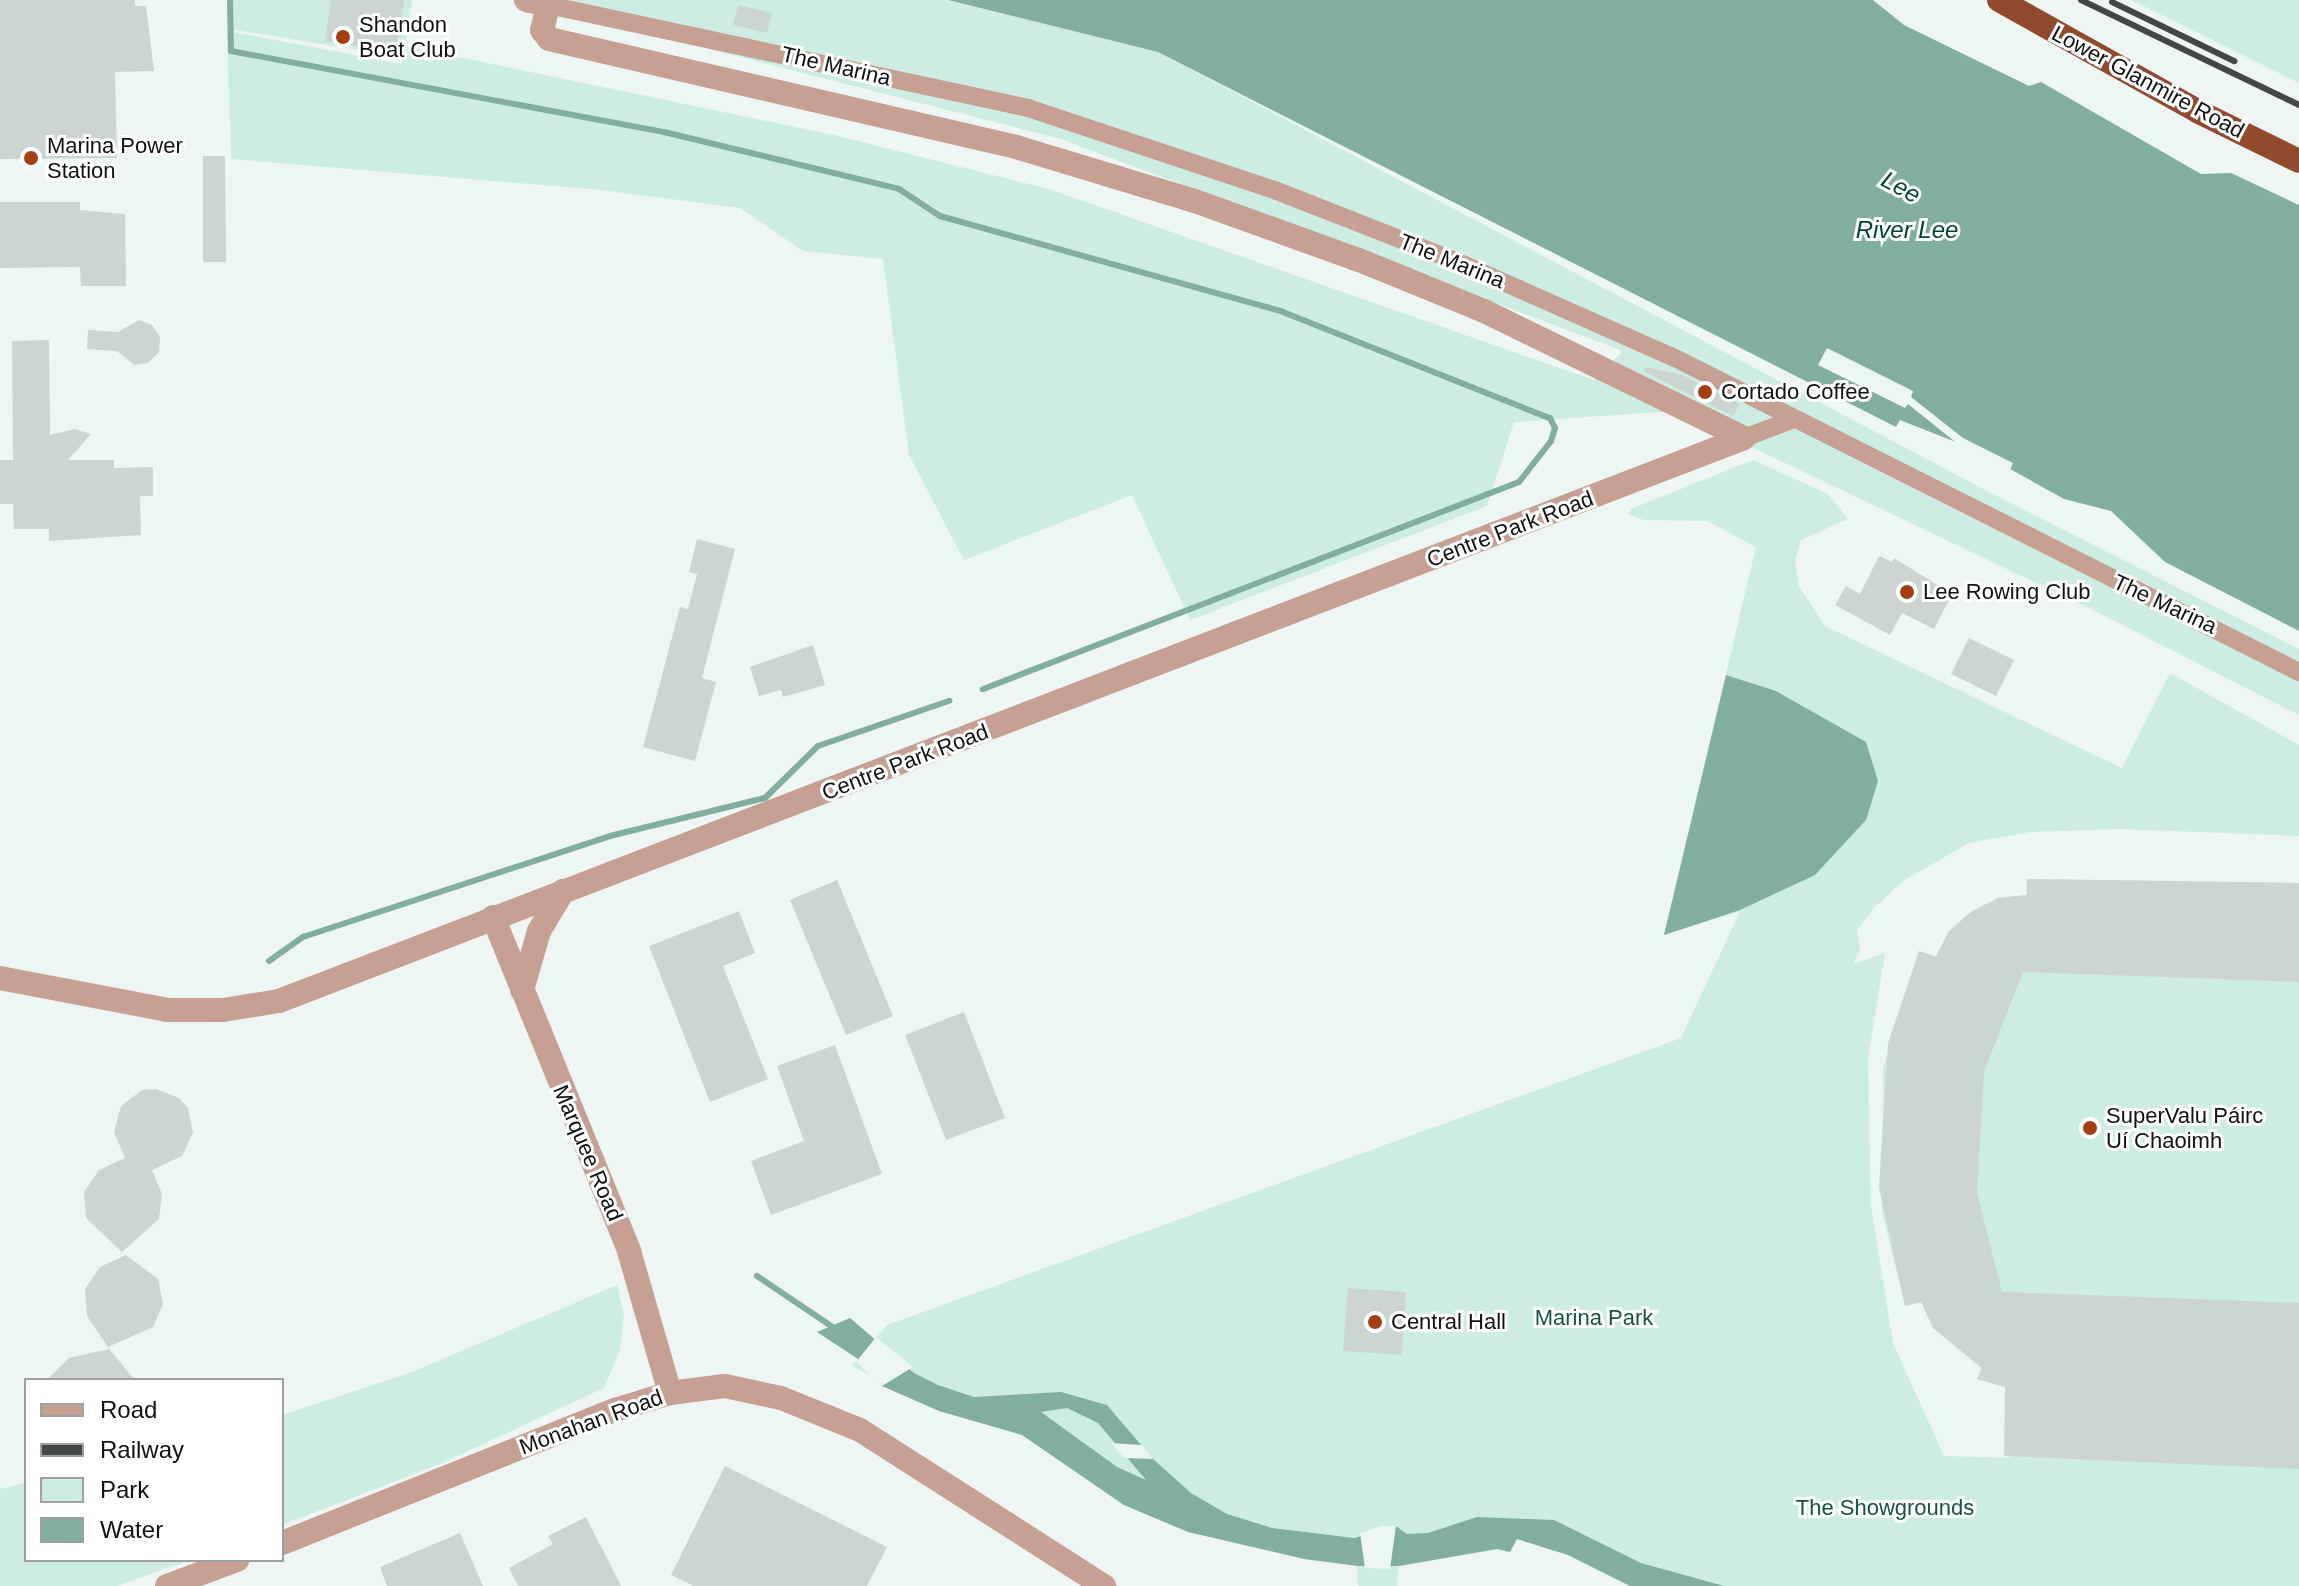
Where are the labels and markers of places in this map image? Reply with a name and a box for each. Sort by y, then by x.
place label: Shandon Boat Club [359,11,456,62]
marker: Shandon Boat Club [334,28,352,46]
place label: Marina Power Station [47,132,183,184]
marker: Marina Power Station [22,149,40,167]
place label: Cortado Coffee [1721,379,1870,405]
marker: Cortado Coffee [1696,383,1714,401]
place label: Lee Rowing Club [1923,579,2091,605]
marker: Lee Rowing Club [1898,583,1916,601]
place label: SuperValu Páirc Uí Chaoimh [2106,1102,2263,1154]
marker: SuperValu Páirc Uí Chaoimh [2081,1119,2099,1137]
place label: Central Hall [1391,1309,1506,1335]
marker: Central Hall [1366,1313,1384,1331]

